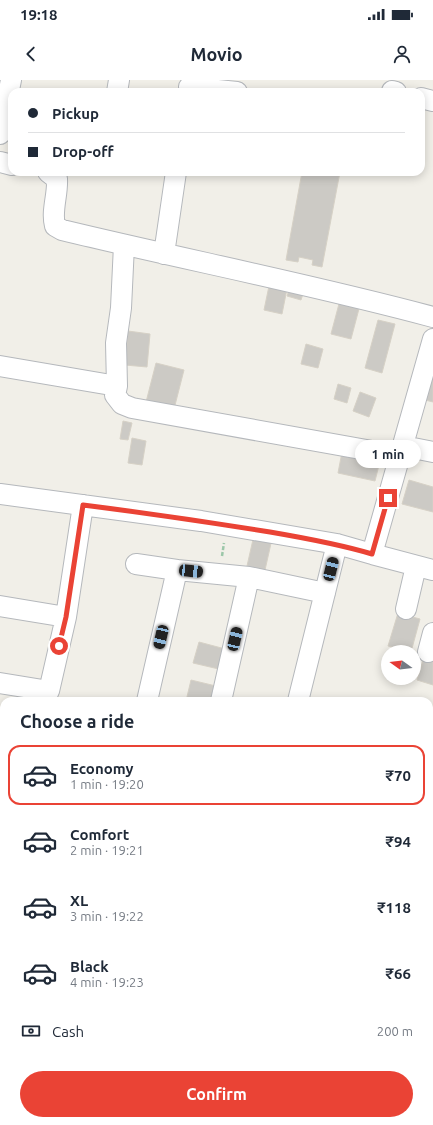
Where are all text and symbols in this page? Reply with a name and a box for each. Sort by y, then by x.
text: 19:18 [20,6,58,23]
icon: back [20,43,42,65]
icon: person [391,43,413,65]
text: Movio [190,44,243,64]
text: Pickup [52,105,99,122]
text: Drop-off [52,143,114,160]
callout: 1 min [355,440,421,468]
text: 1 min [372,447,404,461]
route end [379,489,397,507]
car [322,556,340,582]
car [178,564,204,578]
car [152,624,170,650]
car [226,626,244,652]
route start [50,637,68,655]
north arrow [381,645,421,685]
map controls [381,645,421,685]
text: Choose a ride [20,711,134,731]
icon: car [22,757,58,793]
text: Economy [70,760,134,777]
text: ₹70 [386,767,411,784]
text: 1 min · 19:20 [70,777,144,791]
icon: car [22,823,58,859]
text: Comfort [70,826,129,843]
text: ₹94 [386,833,411,850]
text: 2 min · 19:21 [70,843,144,857]
icon: car [22,889,58,925]
text: XL [70,892,88,909]
text: ₹118 [377,899,411,916]
text: 3 min · 19:22 [70,909,144,923]
icon: car [22,955,58,991]
text: Black [70,958,109,975]
text: ₹66 [386,965,411,982]
text: 4 min · 19:23 [70,975,144,989]
icon: cash [20,1020,42,1042]
text: Cash [52,1023,84,1040]
text: 200 m [377,1024,413,1038]
button: Confirm [20,1071,413,1117]

